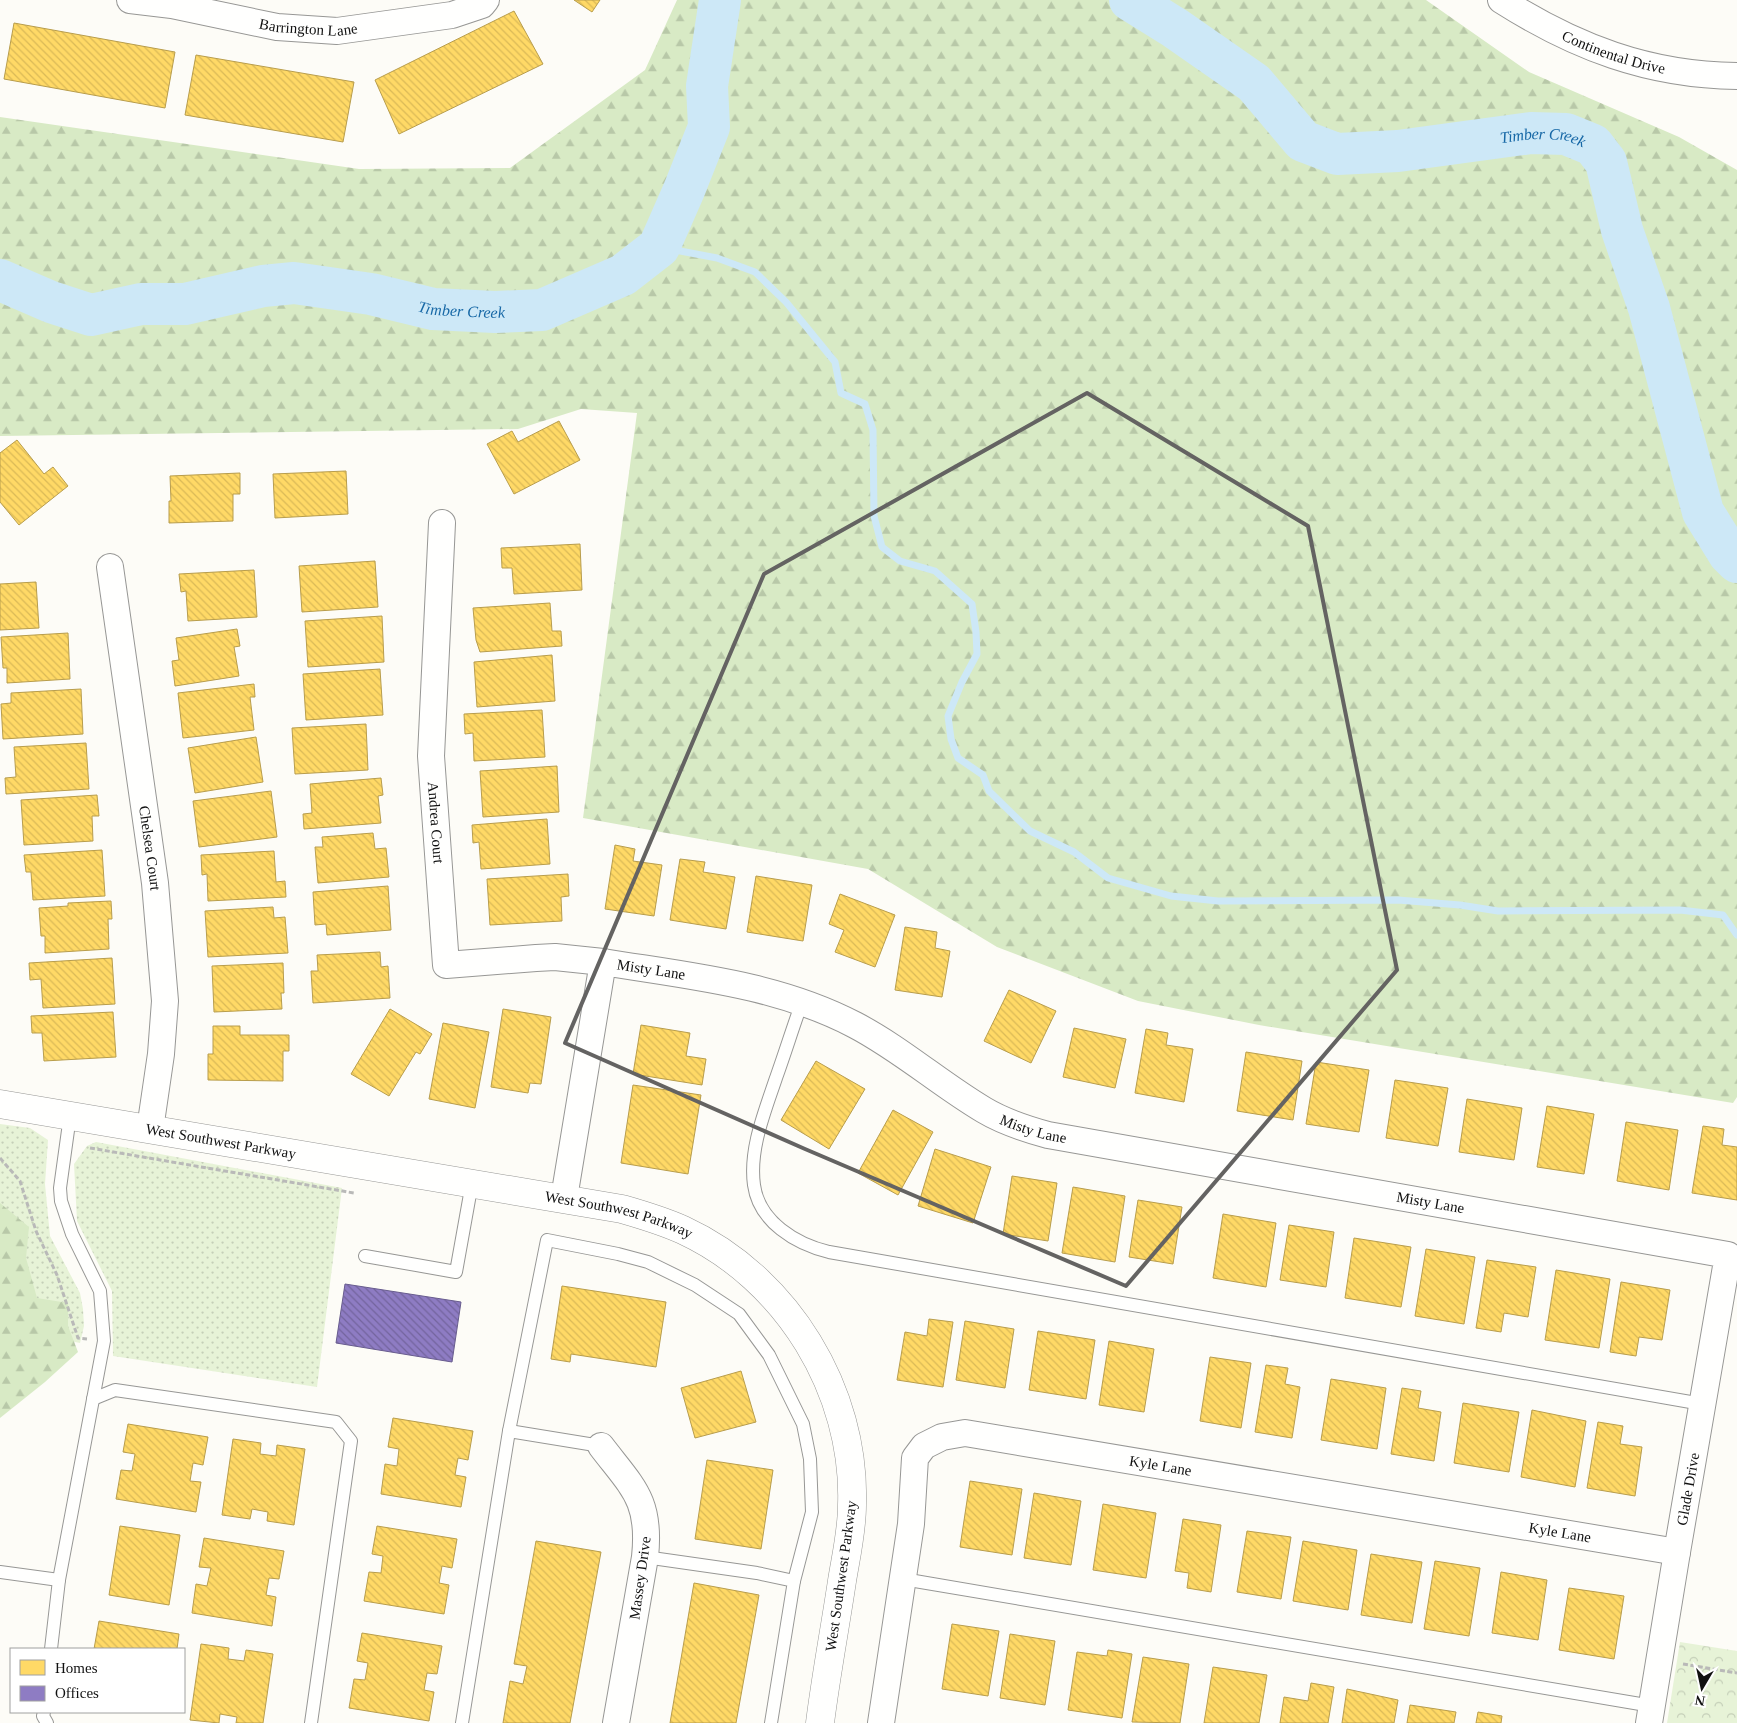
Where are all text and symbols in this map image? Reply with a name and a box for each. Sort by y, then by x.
street label: Barrington Lane [258,15,359,39]
street label: Continental Drive [1560,27,1667,77]
water label: Timber Creek [1499,125,1589,150]
water label: Timber Creek [416,298,506,321]
street label: Andrea Court [425,781,447,865]
street label: Chelsea Court [136,805,164,892]
street label: Misty Lane [616,956,687,983]
street label: Misty Lane [998,1111,1068,1146]
street label: West Southwest Parkway [144,1121,298,1162]
street label: West Southwest Parkway [544,1188,696,1242]
street label: Misty Lane [1395,1189,1466,1216]
street label: Glade Drive [1674,1451,1702,1527]
street label: Kyle Lane [1128,1453,1193,1479]
street label: West Southwest Parkway [822,1499,860,1652]
street label: Kyle Lane [1528,1519,1593,1546]
street label: Massey Drive [626,1535,654,1621]
legend [10,1648,185,1713]
text: Homes [55,1660,98,1676]
north arrow [1677,1663,1727,1713]
text: Offices [55,1685,99,1701]
text: N [1694,1692,1706,1709]

